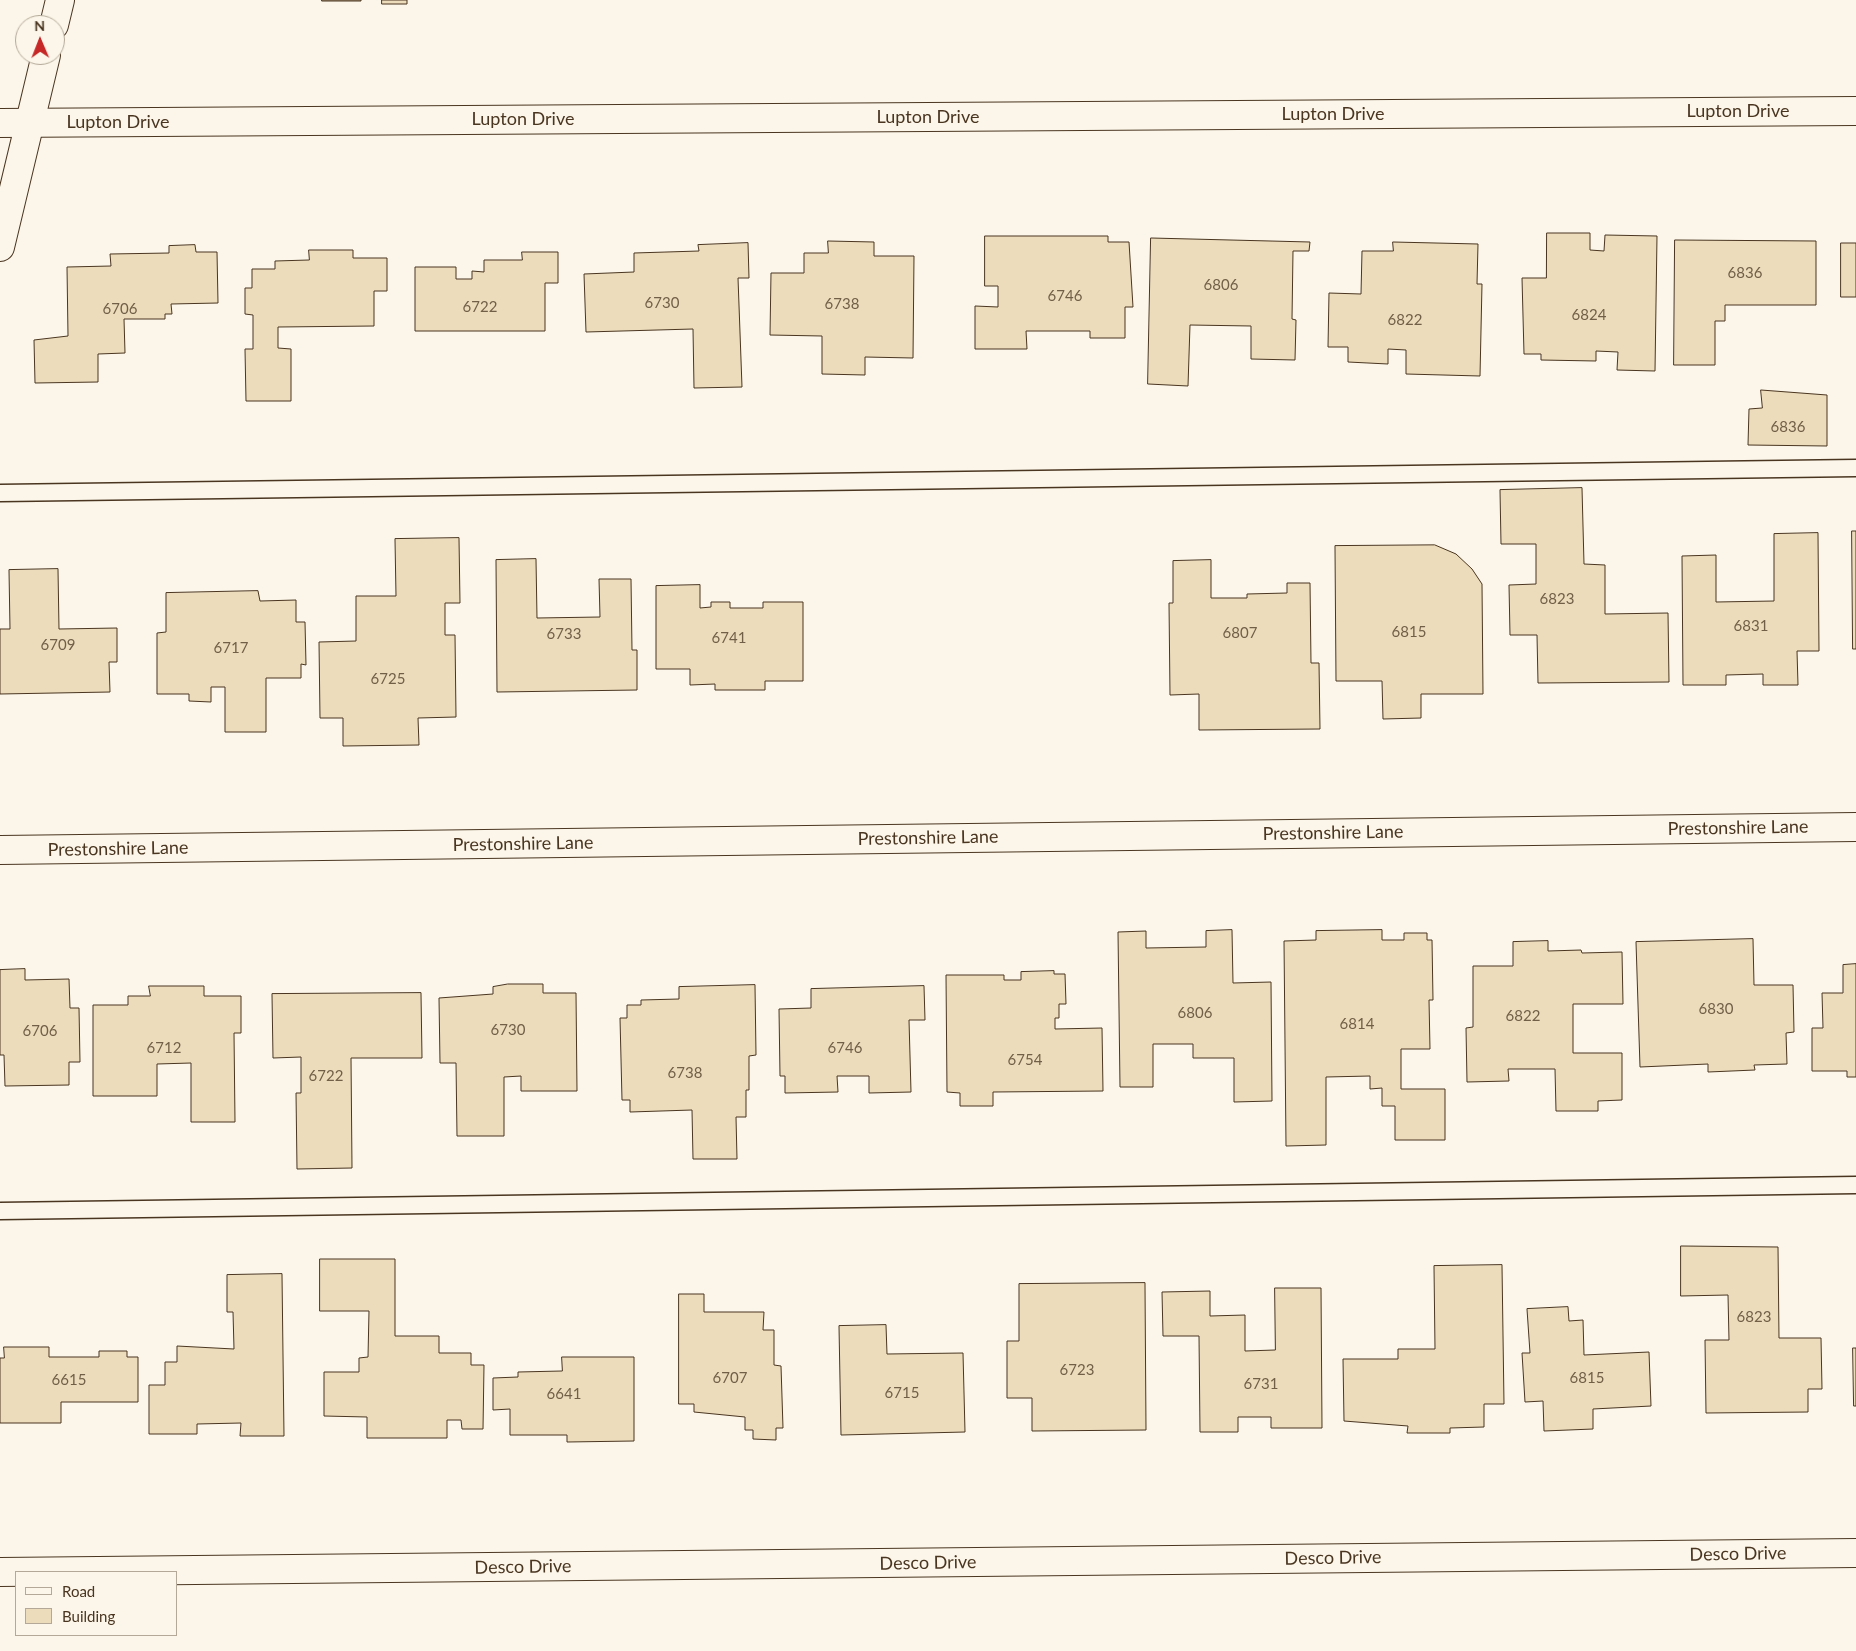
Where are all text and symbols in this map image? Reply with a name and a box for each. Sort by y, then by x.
north arrow [15,15,65,65]
text: N [34,17,45,34]
street label: Lupton Drive [1687,100,1789,122]
street label: Lupton Drive [1282,103,1384,125]
street label: Lupton Drive [877,106,979,128]
street label: Lupton Drive [472,108,574,130]
street label: Lupton Drive [67,111,169,133]
house number: 6836 [1728,264,1762,282]
house number: 6806 [1204,276,1238,294]
house number: 6746 [1048,287,1082,305]
house number: 6730 [645,294,679,312]
house number: 6738 [825,295,859,313]
house number: 6722 [463,298,497,316]
house number: 6706 [103,300,137,318]
house number: 6824 [1572,306,1606,324]
house number: 6822 [1388,311,1422,329]
house number: 6836 [1771,418,1805,436]
house number: 6823 [1540,590,1574,608]
house number: 6831 [1734,617,1768,635]
house number: 6815 [1392,623,1426,641]
house number: 6807 [1223,624,1257,642]
house number: 6733 [547,625,581,643]
house number: 6741 [712,629,746,647]
house number: 6709 [41,636,75,654]
house number: 6717 [214,639,248,657]
house number: 6725 [371,670,405,688]
street label: Prestonshire Lane [1667,816,1809,840]
street label: Prestonshire Lane [1262,821,1404,845]
street label: Prestonshire Lane [857,826,999,850]
street label: Prestonshire Lane [452,832,594,856]
street label: Prestonshire Lane [47,837,189,861]
house number: 6830 [1699,1000,1733,1018]
house number: 6806 [1178,1004,1212,1022]
house number: 6822 [1506,1007,1540,1025]
house number: 6814 [1340,1015,1374,1033]
house number: 6730 [491,1021,525,1039]
house number: 6706 [23,1022,57,1040]
house number: 6712 [147,1039,181,1057]
house number: 6746 [828,1039,862,1057]
house number: 6754 [1008,1051,1042,1069]
house number: 6738 [668,1064,702,1082]
house number: 6722 [309,1067,343,1085]
house number: 6823 [1737,1308,1771,1326]
house number: 6723 [1060,1361,1094,1379]
house number: 6707 [713,1369,747,1387]
house number: 6815 [1570,1369,1604,1387]
house number: 6615 [52,1371,86,1389]
house number: 6731 [1244,1375,1278,1393]
house number: 6715 [885,1384,919,1402]
house number: 6641 [547,1385,581,1403]
street label: Desco Drive [1689,1542,1787,1566]
street label: Desco Drive [1284,1546,1382,1570]
street label: Desco Drive [879,1551,977,1575]
street label: Desco Drive [474,1555,572,1579]
legend [15,1571,178,1636]
text: Road [62,1582,95,1600]
text: Building [62,1607,115,1625]

